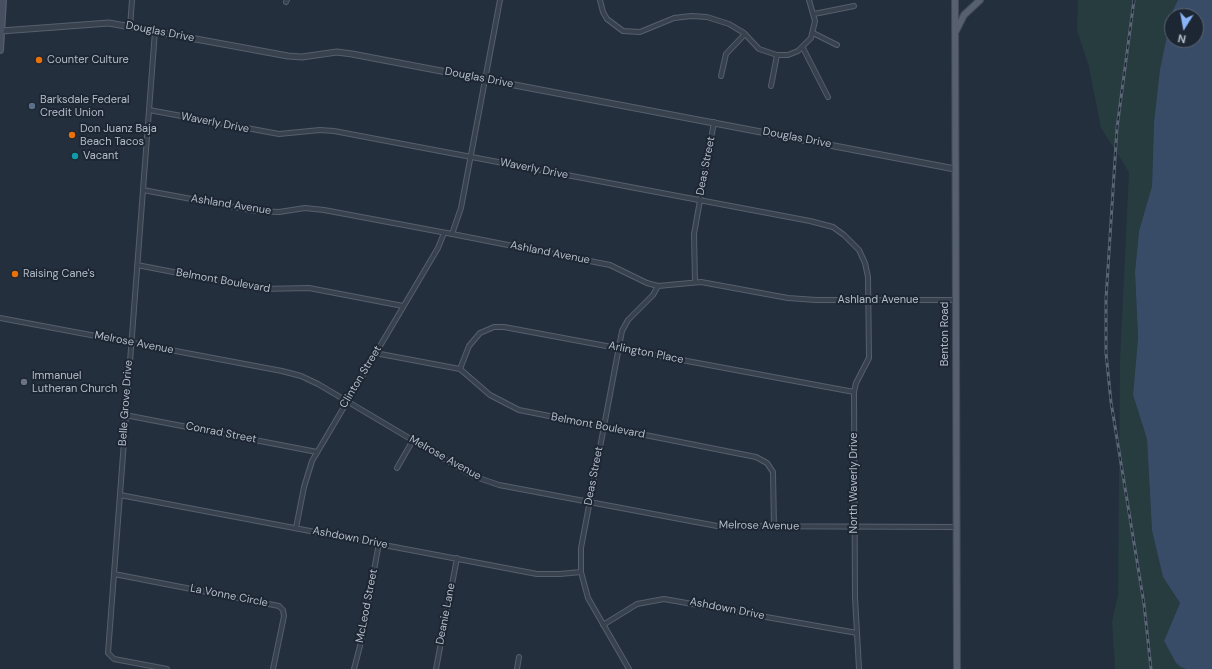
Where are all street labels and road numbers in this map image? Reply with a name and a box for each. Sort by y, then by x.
street label: Douglas Drive [125,19,195,45]
street label: Douglas Drive [444,65,514,91]
street label: Waverly Drive [180,110,250,136]
street label: Douglas Drive [762,125,832,151]
street label: Deas Street [694,136,718,196]
street label: Waverly Drive [499,156,569,182]
street label: Ashland Avenue [190,192,272,218]
street label: Ashland Avenue [509,239,591,267]
street label: Belmont Boulevard [175,266,271,296]
street label: Ashland Avenue [837,293,919,307]
street label: Benton Road [938,302,952,366]
street label: Melrose Avenue [93,329,175,357]
street label: Arlington Place [607,339,685,367]
street label: Clinton Street [337,343,385,411]
street label: Belle Grove Drive [116,360,136,446]
street label: Belmont Boulevard [550,410,646,442]
street label: Conrad Street [185,420,257,446]
street label: North Waverly Drive [847,432,861,534]
street label: Melrose Avenue [407,433,483,483]
street label: Deas Street [582,446,606,506]
street label: Melrose Avenue [719,519,799,533]
street label: Ashdown Drive [311,524,389,552]
street label: McLeod Street [353,568,381,644]
street label: La Vonne Circle [189,582,269,610]
street label: Deanie Lane [434,582,458,646]
street label: Ashdown Drive [688,595,766,623]

